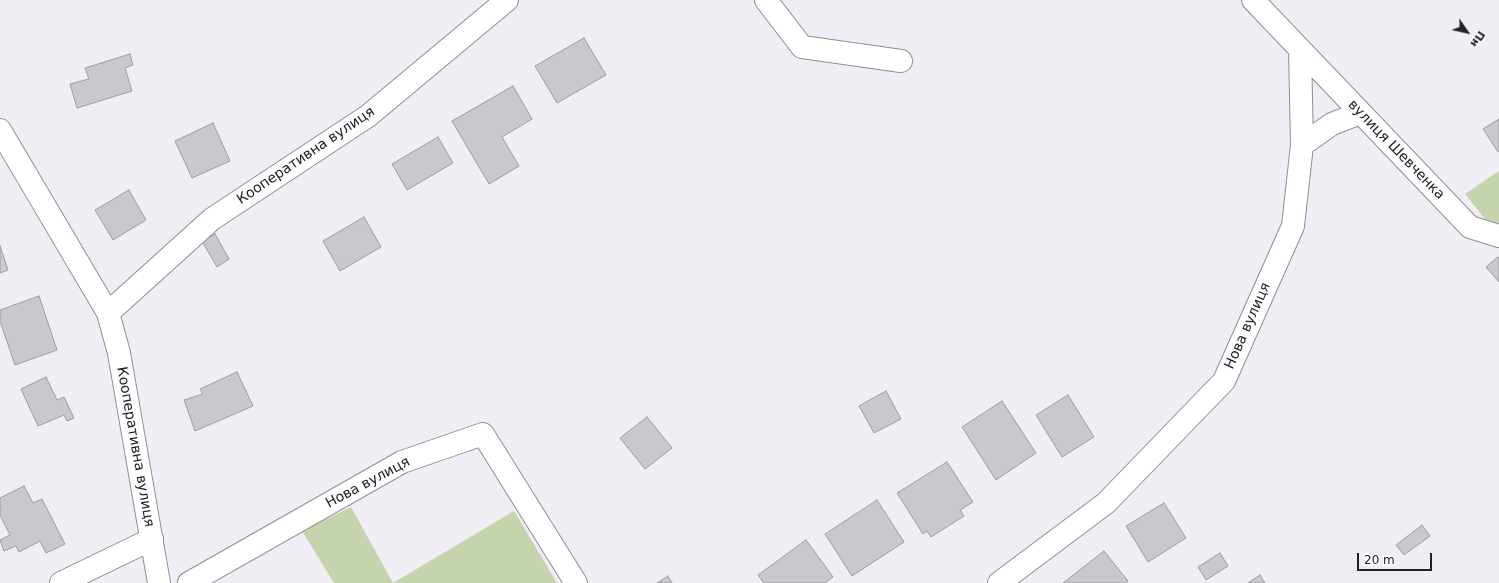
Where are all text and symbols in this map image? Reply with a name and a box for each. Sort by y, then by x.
north arrow [1447,12,1487,52]
text: Пн [1467,28,1487,50]
street label: вулиця Шевченка [1344,97,1448,203]
street label: Кооперативна вулиця [234,104,378,208]
street label: Нова вулиця [1221,280,1275,372]
street label: Кооперативна вулиця [113,366,157,528]
street label: Нова вулиця [323,454,413,512]
scale bar [1359,545,1434,571]
text: 20 m [1364,553,1395,567]

